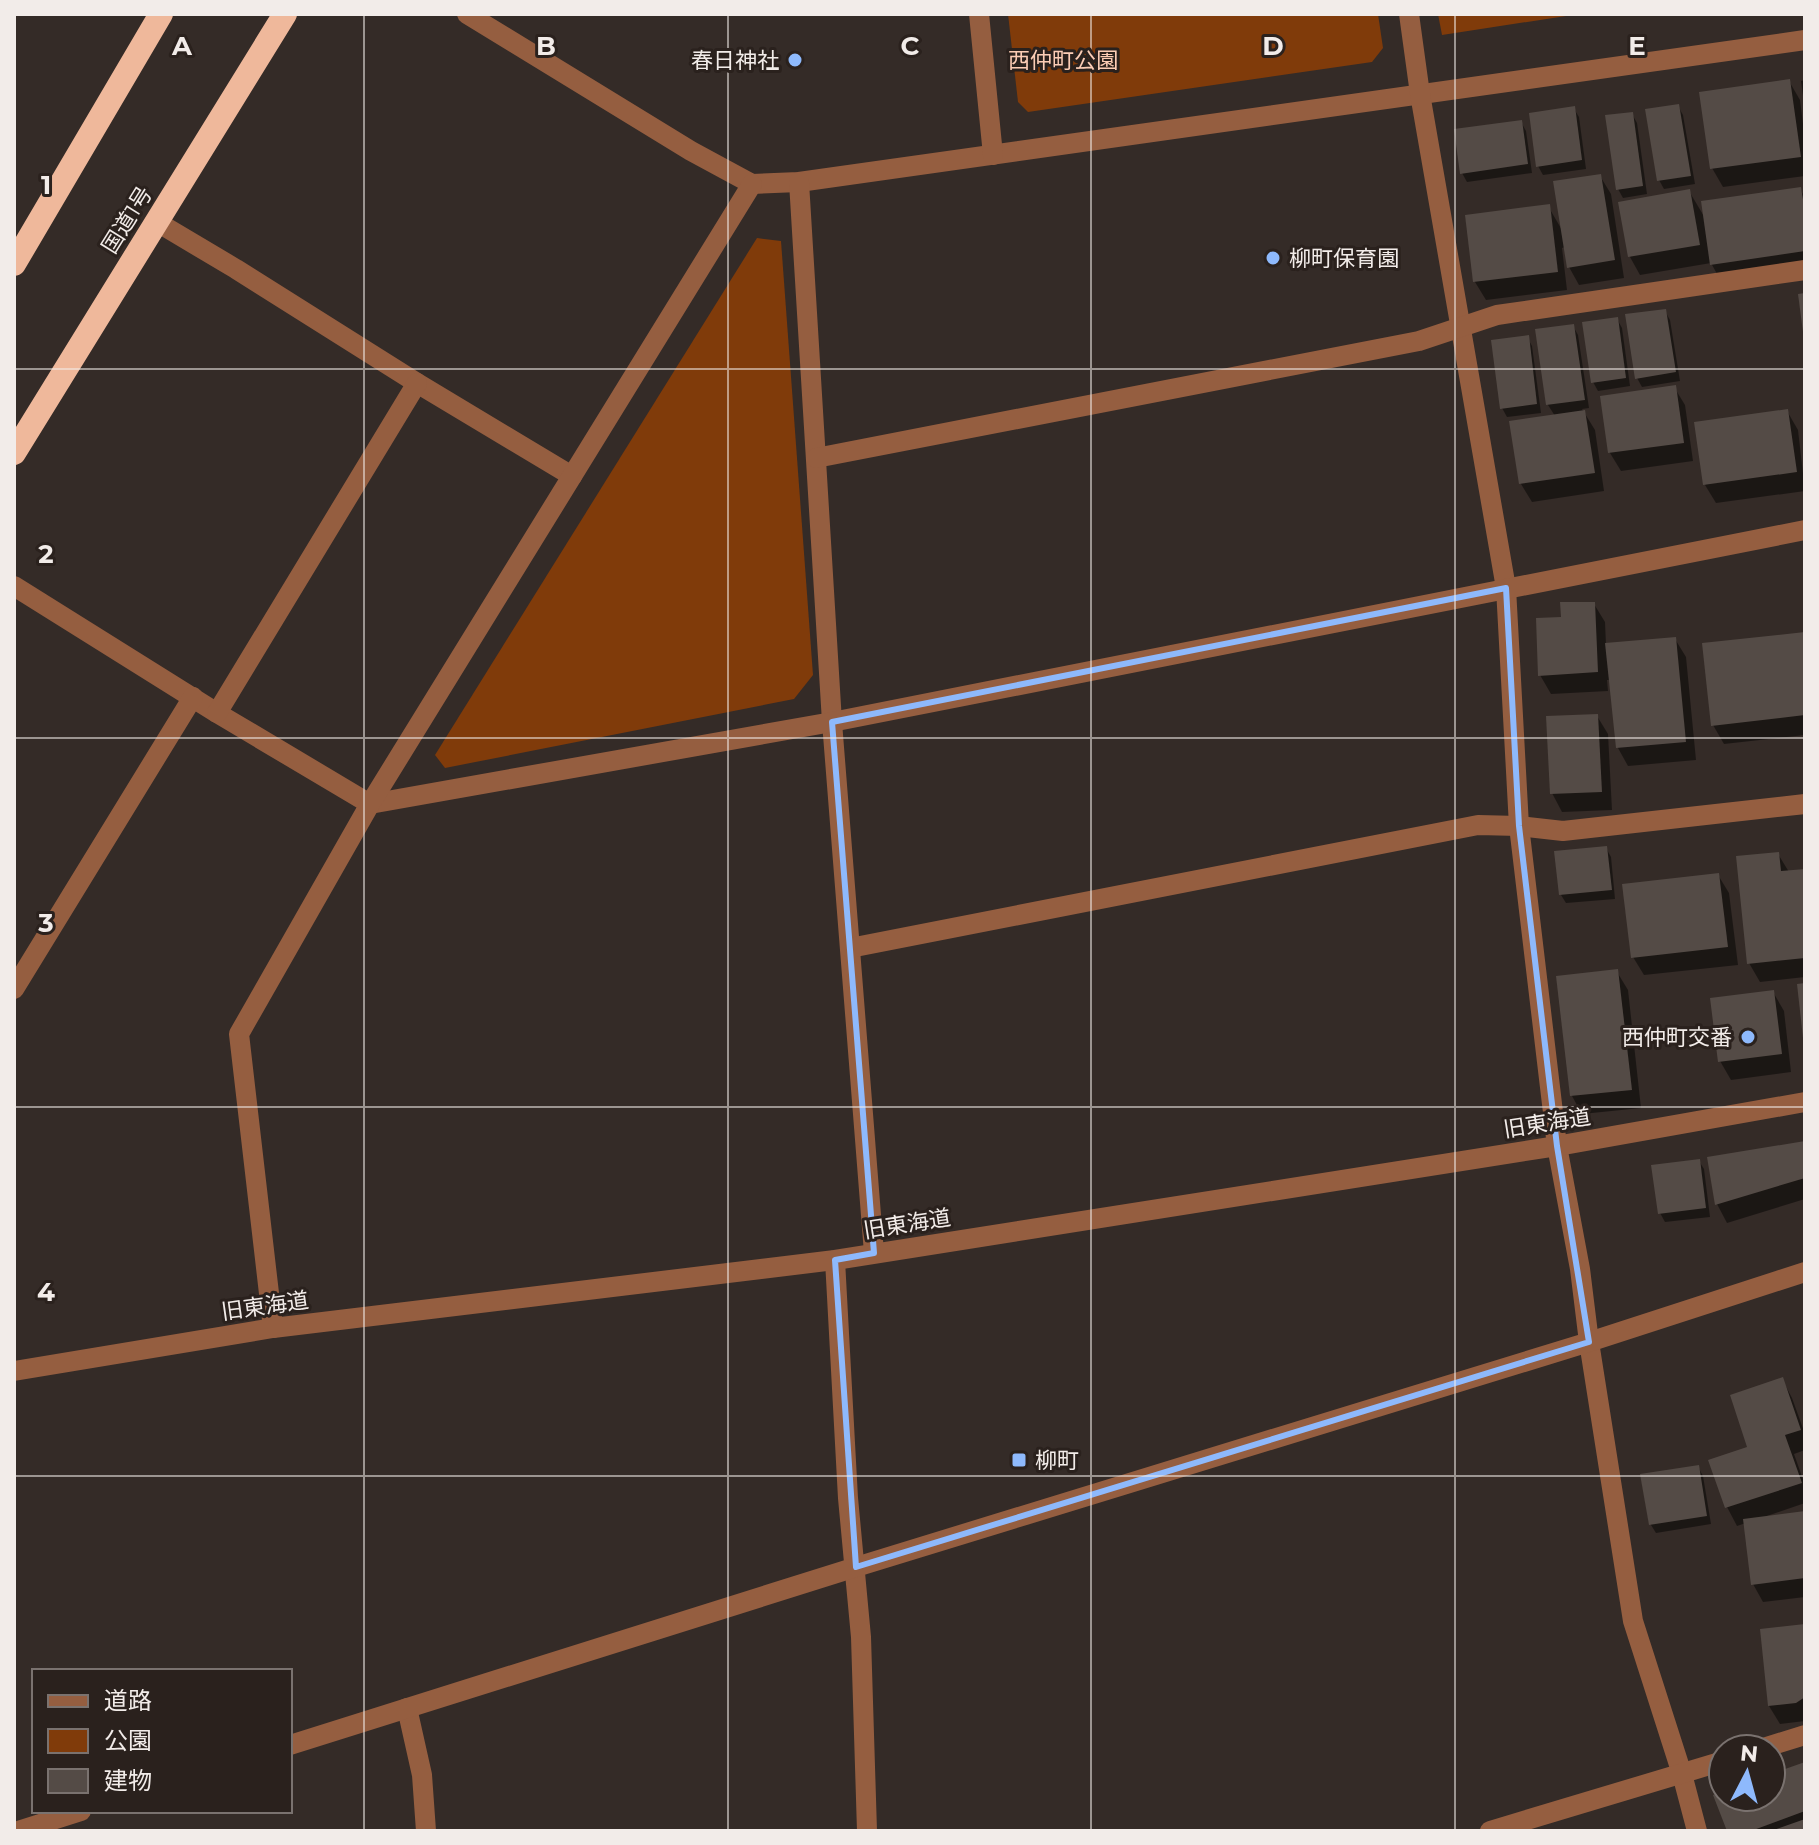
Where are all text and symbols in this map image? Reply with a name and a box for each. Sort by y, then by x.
text: A [171,30,193,62]
text: B [536,30,556,62]
text: C [901,30,920,62]
text: D [1262,30,1284,62]
text: E [1628,30,1646,62]
place label: 春日神社 [691,47,779,74]
park label: 西仲町公園 [1008,47,1118,74]
marker: 春日神社 [786,51,804,69]
text: 1 [41,169,51,201]
street label: 国道1号 [96,181,158,259]
place label: 柳町保育園 [1289,245,1399,272]
marker: 柳町保育園 [1264,249,1282,267]
text: 2 [38,538,54,570]
text: 3 [37,907,54,939]
place label: 西仲町交番 [1622,1024,1732,1051]
marker: 西仲町交番 [1739,1028,1757,1046]
street label: 旧東海道 [1501,1103,1593,1143]
street label: 旧東海道 [861,1204,953,1244]
text: 4 [37,1276,55,1308]
street label: 旧東海道 [220,1287,310,1325]
place label: 柳町 [1035,1447,1079,1474]
marker: 柳町 [1010,1451,1028,1469]
legend [32,1669,292,1813]
text: 道路 [104,1686,152,1715]
text: 公園 [104,1726,152,1755]
north arrow [1707,1733,1787,1813]
text: N [1739,1739,1759,1768]
text: 建物 [104,1766,152,1795]

